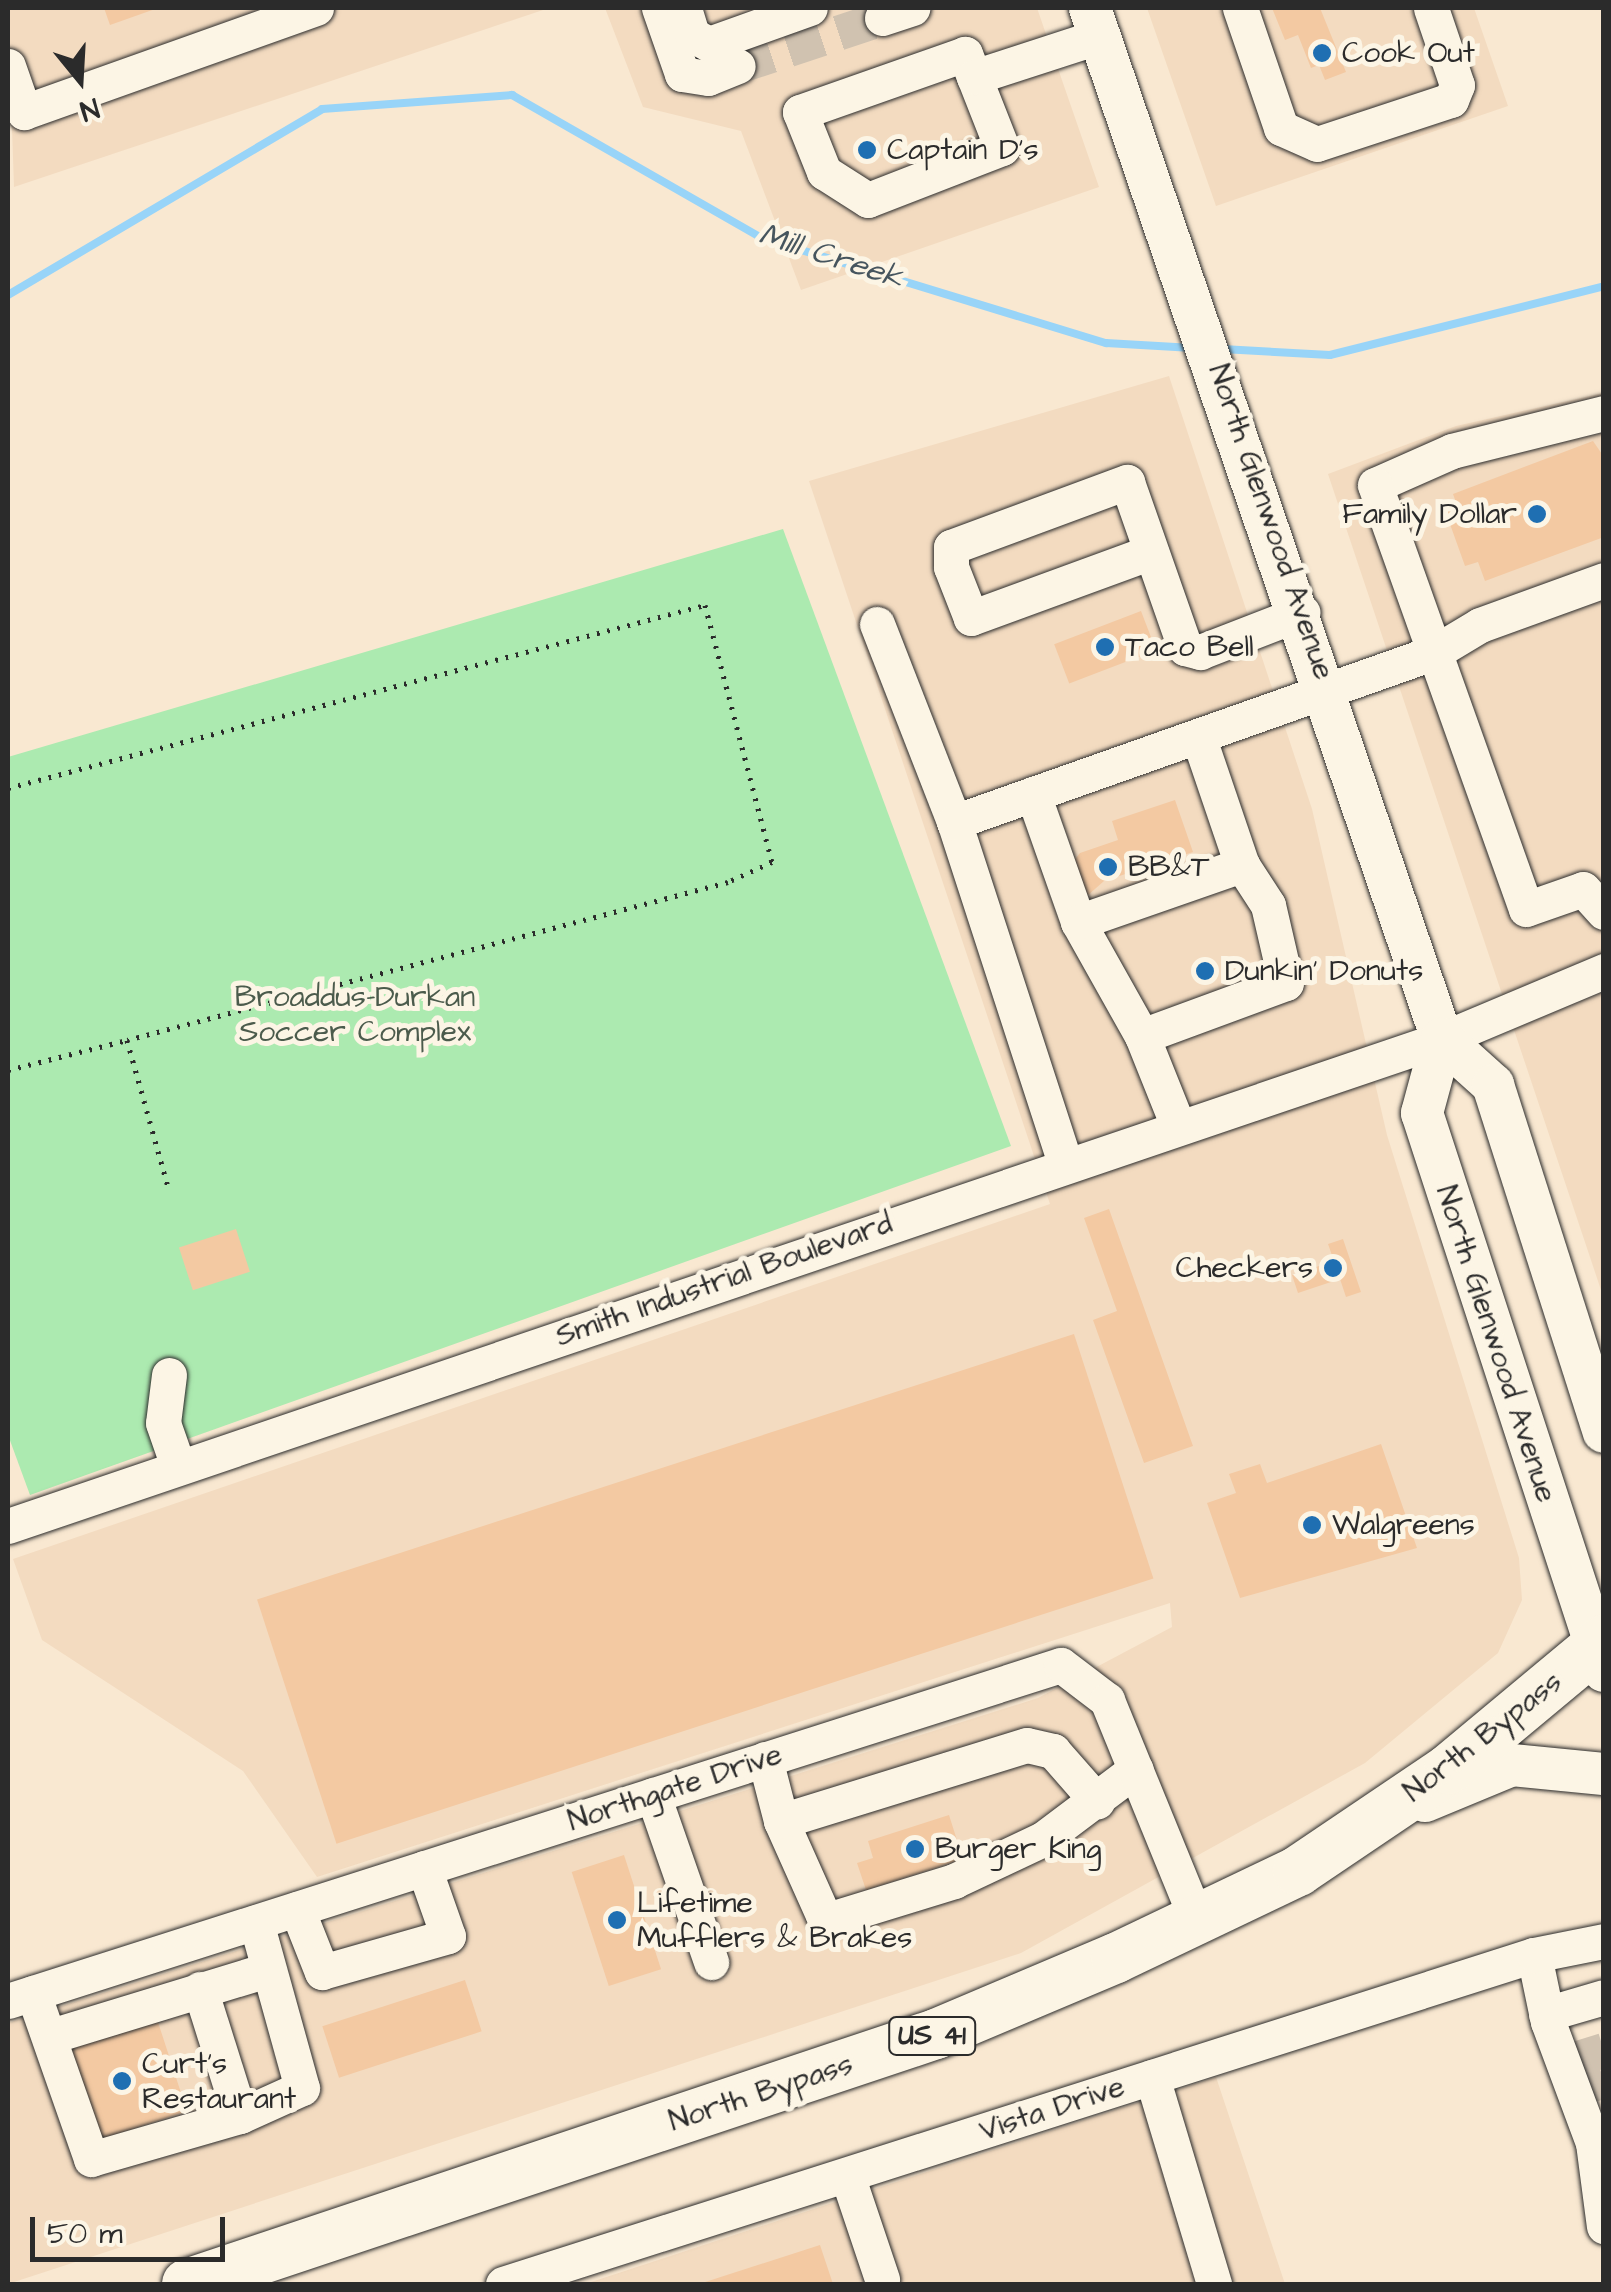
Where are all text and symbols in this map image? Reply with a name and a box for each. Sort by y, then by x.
north arrow [30,30,130,130]
place label: Cook Out [1342,35,1475,71]
marker: Cook Out [1311,42,1333,64]
text: N [75,88,104,130]
place label: Captain D's [887,132,1039,168]
marker: Captain D's [856,139,878,161]
water label: Mill Creek [754,216,908,298]
street label: North Glenwood Avenue [1200,360,1342,684]
place label: Family Dollar [1342,496,1517,532]
marker: Family Dollar [1526,503,1548,525]
place label: Taco Bell [1125,629,1254,665]
marker: Taco Bell [1094,636,1116,658]
place label: BB&T [1128,849,1209,885]
marker: BB&T [1097,856,1119,878]
place label: Dunkin' Donuts [1225,953,1423,989]
marker: Dunkin' Donuts [1194,960,1216,982]
park label: Broaddus-Durkan Soccer Complex [235,979,475,1050]
street label: North Glenwood Avenue [1428,1181,1564,1507]
street label: Smith Industrial Boulevard [551,1205,897,1355]
place label: Checkers [1175,1250,1313,1286]
marker: Checkers [1322,1257,1344,1279]
place label: Walgreens [1332,1507,1475,1543]
marker: Walgreens [1301,1514,1323,1536]
street label: North Bypass [1397,1664,1569,1810]
street label: Northgate Drive [564,1736,786,1840]
place label: Burger King [935,1831,1102,1867]
marker: Burger King [904,1838,926,1860]
place label: Lifetime Mufflers & Brakes [637,1885,912,1956]
marker: Lifetime Mufflers & Brakes [606,1909,628,1931]
road number: US 41 [887,2013,977,2059]
place label: Curt's Restaurant [142,2046,296,2116]
street label: North Bypass [665,2046,857,2140]
street label: Vista Drive [975,2069,1129,2149]
marker: Curt's Restaurant [111,2070,133,2092]
scale bar [35,2197,230,2259]
text: 50 m [47,2213,123,2255]

